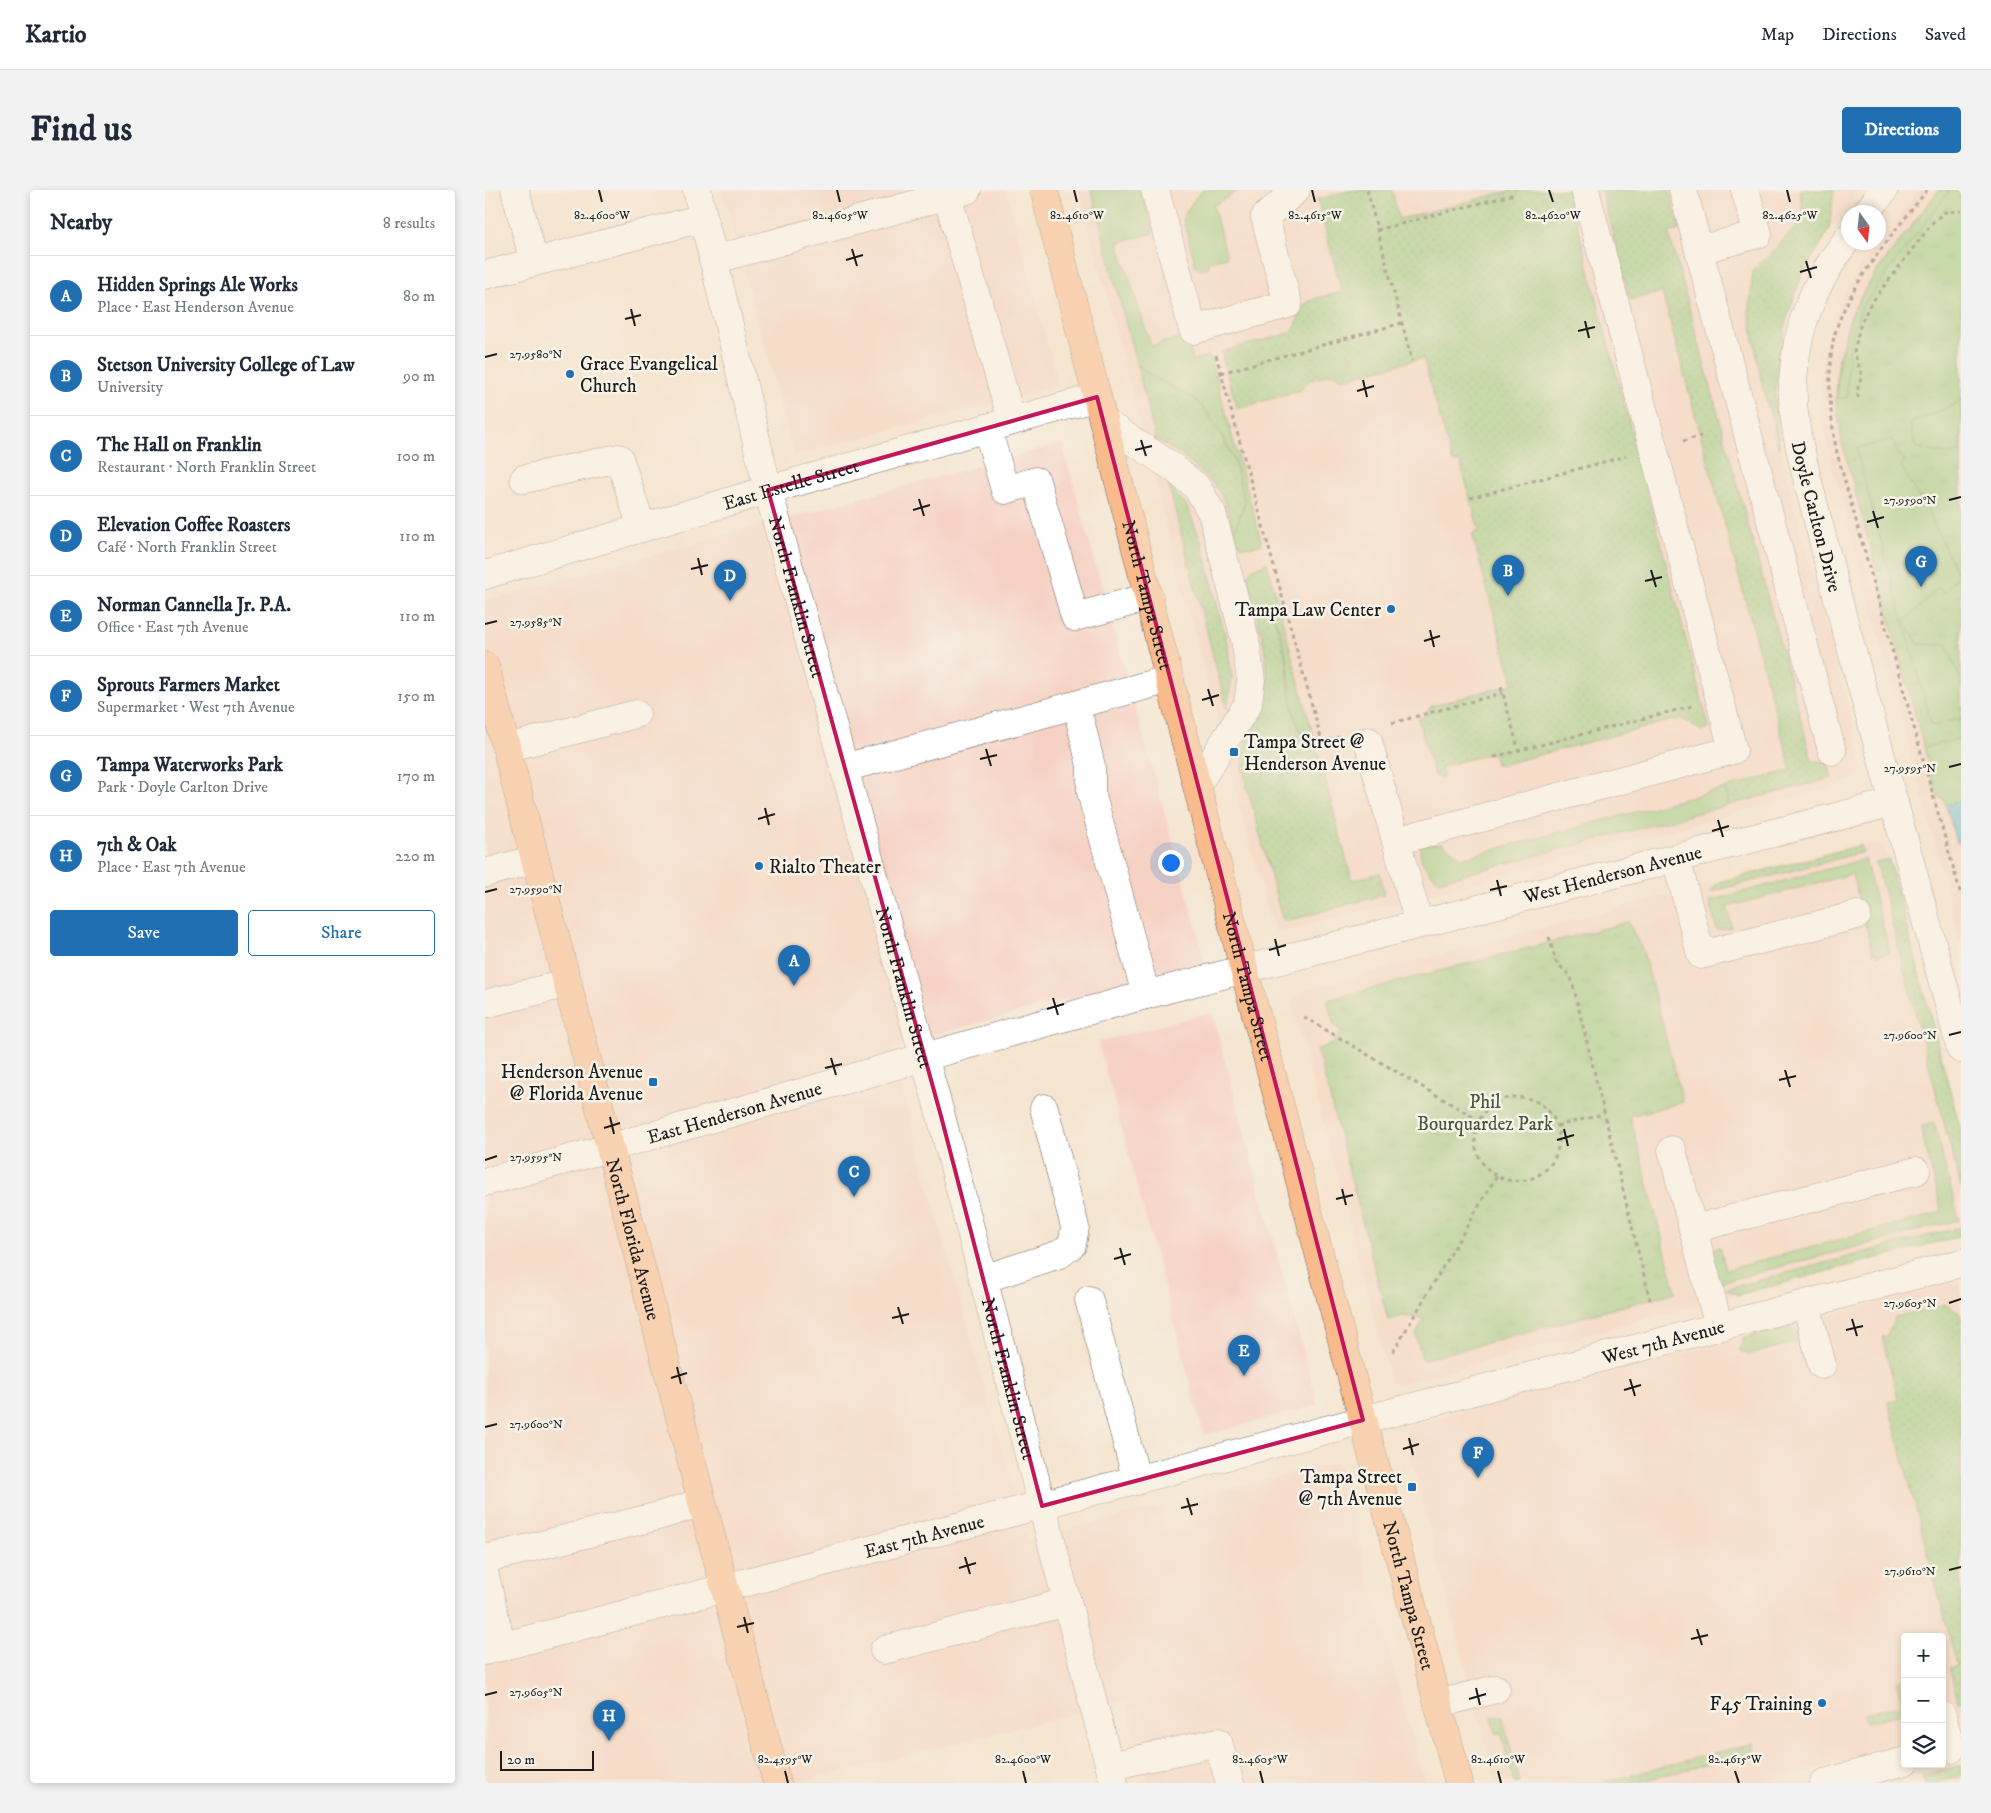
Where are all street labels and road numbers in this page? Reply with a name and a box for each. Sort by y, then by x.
street label: Doyle Carlton Drive [1786,439,1846,595]
street label: East Estelle Street [721,455,862,516]
street label: North Franklin Street [763,514,829,680]
street label: North Tampa Street [1116,518,1177,672]
street label: West Henderson Avenue [1520,841,1705,909]
street label: North Franklin Street [870,904,937,1071]
street label: North Tampa Street [1217,909,1278,1064]
street label: East Henderson Avenue [645,1077,825,1150]
street label: North Florida Avenue [600,1156,664,1323]
street label: North Franklin Street [976,1295,1040,1462]
street label: West 7th Avenue [1599,1316,1727,1370]
street label: East 7th Avenue [862,1510,987,1564]
street label: North Tampa Street [1377,1519,1439,1673]

